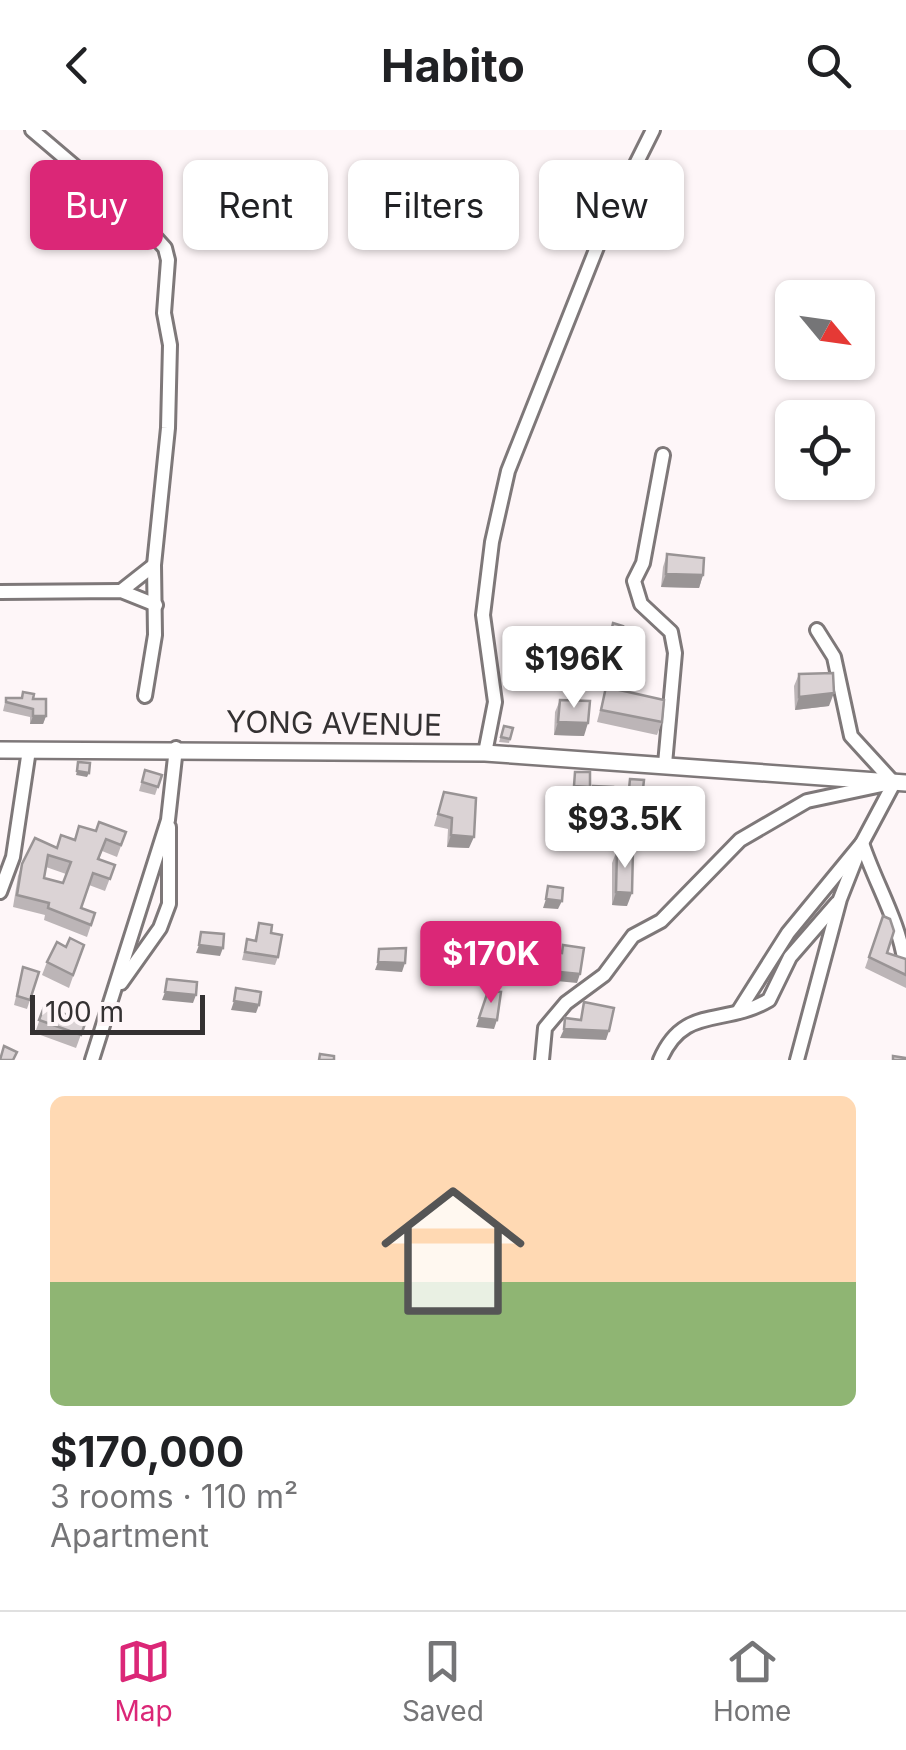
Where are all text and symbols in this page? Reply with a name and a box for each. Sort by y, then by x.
icon: back [50,38,105,93]
text: Habito [381,38,525,93]
icon: search [801,38,856,93]
chip: Buy [30,160,163,250]
chip: Rent [183,160,328,250]
chip: Filters [348,160,519,250]
chip: New [539,160,684,250]
north arrow [775,280,875,380]
map controls [775,280,875,500]
button: locate [775,400,875,500]
pin: $196K [504,626,644,711]
text: $196K [524,639,624,678]
street label: YONG AVENUE [226,703,442,743]
pin: $93.5K [544,786,706,871]
text: $93.5K [567,799,683,838]
pin: $170K [421,921,561,1006]
text: $170K [442,934,540,973]
scale bar [30,990,205,1034]
text: 100 m [45,995,124,1029]
icon: home [363,1161,543,1341]
text: $170,000 [50,1426,244,1477]
text: 3 rooms · 110 m² [50,1477,298,1516]
text: Apartment [50,1516,209,1555]
tab: Map [115,1634,173,1728]
tab: Saved [402,1634,484,1728]
tab: Home [713,1634,791,1728]

